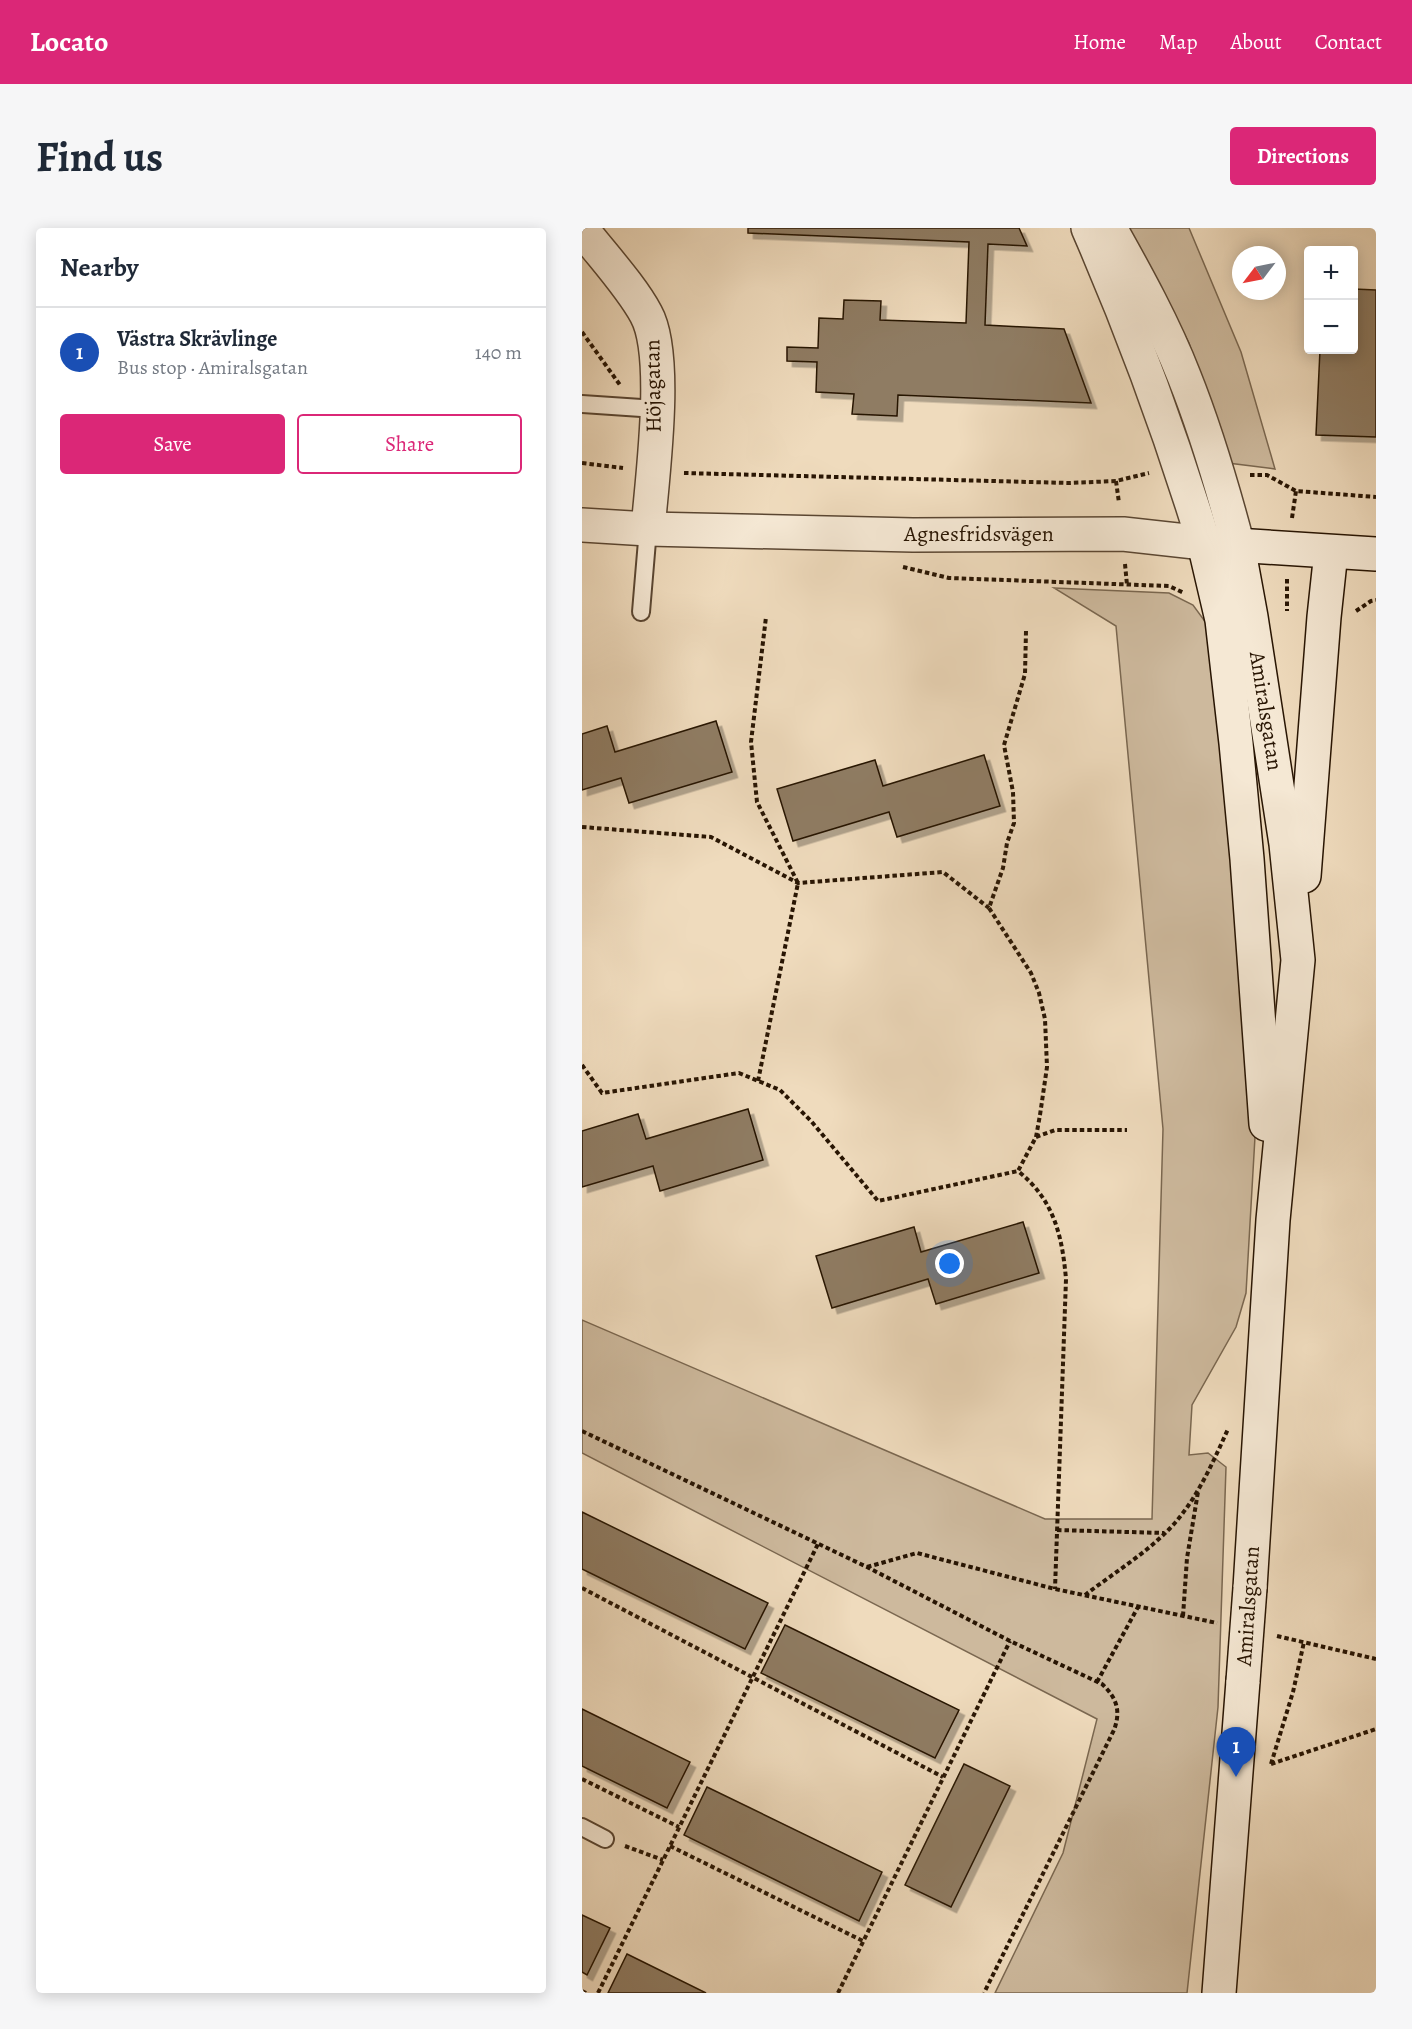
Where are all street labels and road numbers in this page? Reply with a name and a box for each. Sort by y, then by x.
street label: Höjagatan [637,339,669,433]
street label: Agnesfridsvägen [903,519,1054,549]
street label: Amiralsgatan [1242,648,1290,773]
street label: Amiralsgatan [1229,1545,1267,1668]

